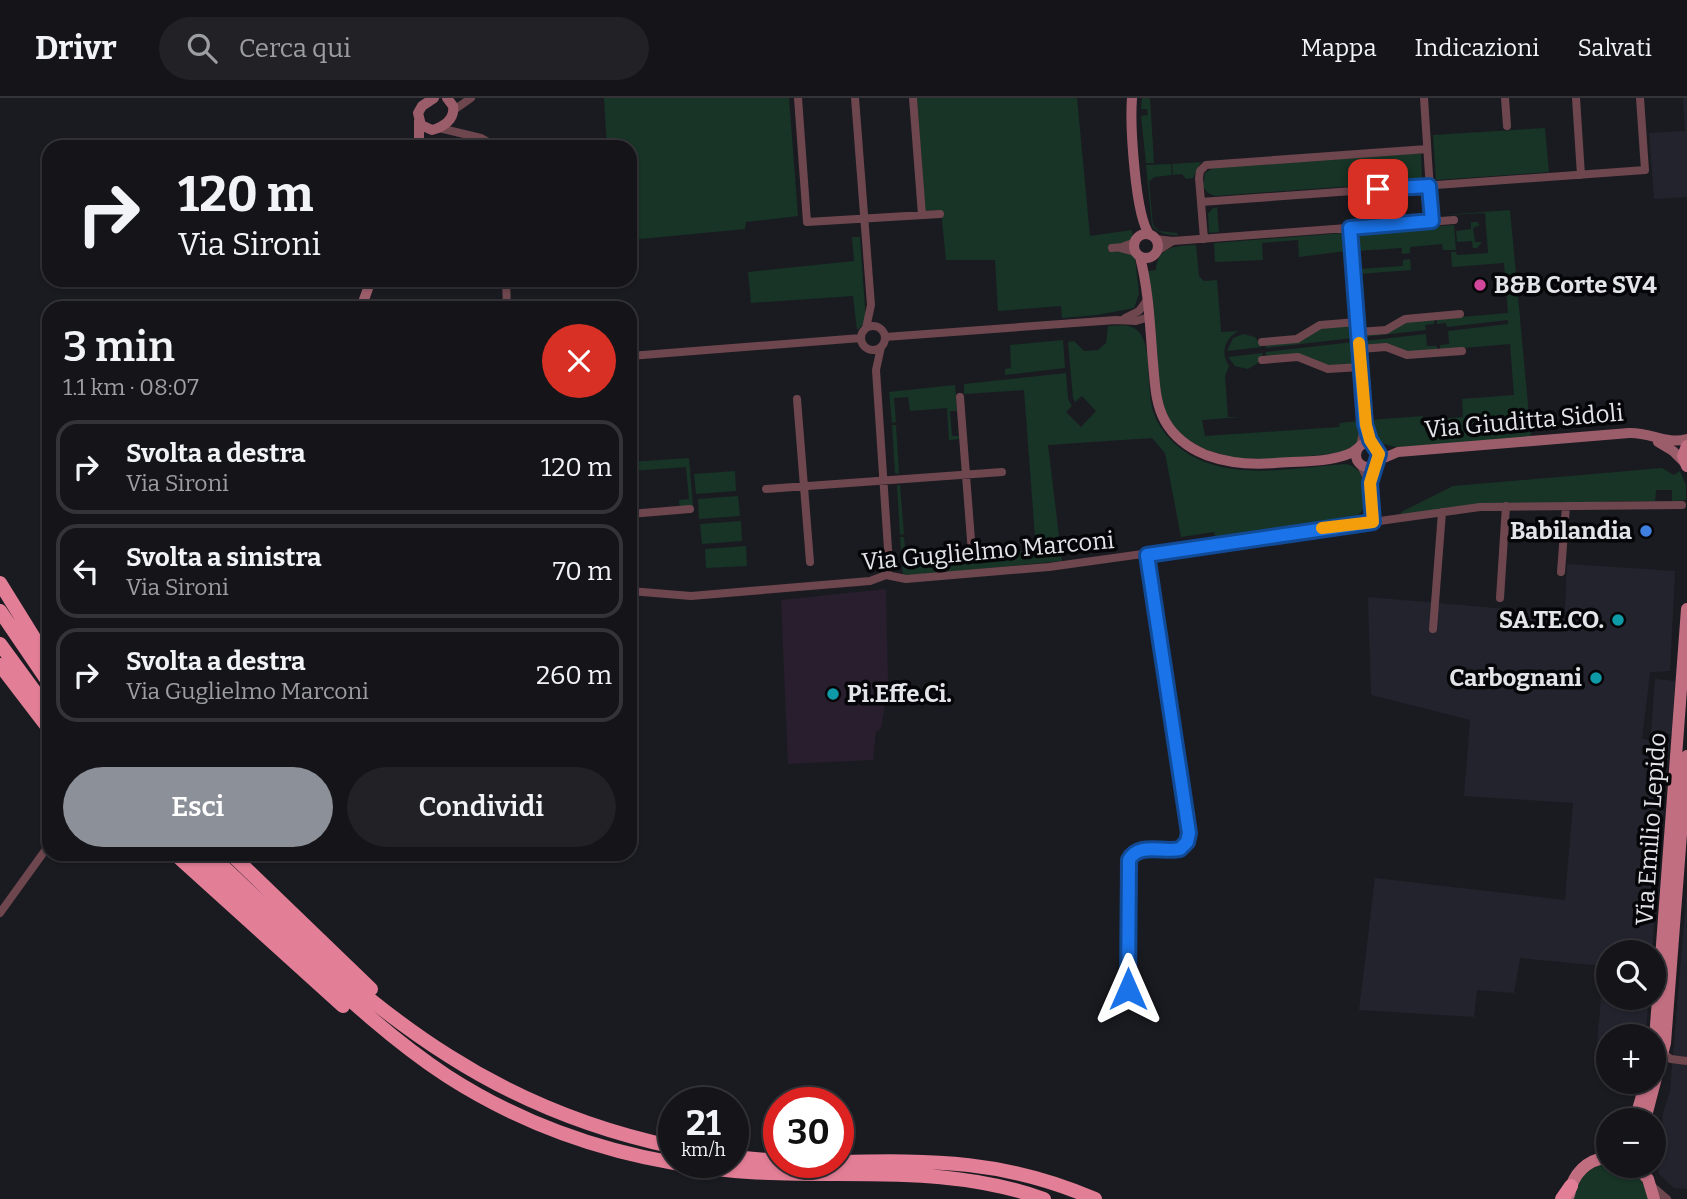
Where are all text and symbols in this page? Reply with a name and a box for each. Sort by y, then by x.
search box [159,17,649,80]
text: Drivr [35,28,117,68]
icon: search [183,29,221,67]
text: Cerca qui [239,33,351,64]
text: Mappa [1301,34,1377,62]
text: Indicazioni [1415,34,1539,62]
text: Salvati [1577,34,1652,62]
pin [1348,159,1408,219]
text: 120 m [178,165,313,224]
icon: right [63,168,154,259]
icon: arrive [1359,170,1397,208]
text: Via Sironi [178,225,321,263]
place label: B&B Corte SV4 [1494,271,1657,299]
marker: B&B Corte SV4 [1472,277,1488,293]
text: 3 min [63,322,175,372]
button: close [542,324,616,398]
text: 1.1 km · 08:07 [63,373,199,401]
street label: Via Giuditta Sidoli [1423,398,1625,444]
text: Svolta a destra [126,438,305,469]
icon: right [67,448,105,486]
text: 120 m [541,452,612,483]
text: Via Sironi [126,469,229,497]
place label: Babilandia [1510,517,1633,545]
marker: Babilandia [1638,523,1654,539]
street label: Via Guglielmo Marconi [861,526,1115,576]
text: Svolta a sinistra [126,542,322,573]
icon: left [67,552,105,590]
text: 70 m [553,556,612,587]
text: Via Sironi [126,573,229,601]
place label: SA.TE.CO. [1499,606,1604,634]
marker: SA.TE.CO. [1610,612,1626,628]
text: Svolta a destra [126,646,305,677]
icon: right [67,656,105,694]
text: 260 m [536,660,612,691]
place label: Carbognani [1449,664,1582,692]
marker: Carbognani [1588,670,1604,686]
text: Via Guglielmo Marconi [126,677,369,705]
place label: Pi.Effe.Ci. [847,680,952,708]
marker: Pi.Effe.Ci. [825,686,841,702]
street label: Via Emilio Lepido [1630,732,1672,926]
button: Esci [63,767,333,847]
button: Condividi [347,767,616,847]
map controls [1596,940,1666,1178]
button: search [1596,940,1666,1010]
position arrow [1091,952,1165,1026]
button: + [1596,1024,1666,1094]
speed limit sign: 30 [763,1087,854,1178]
text: 21 [686,1102,721,1144]
button: − [1596,1108,1666,1178]
text: km/h [681,1139,726,1161]

